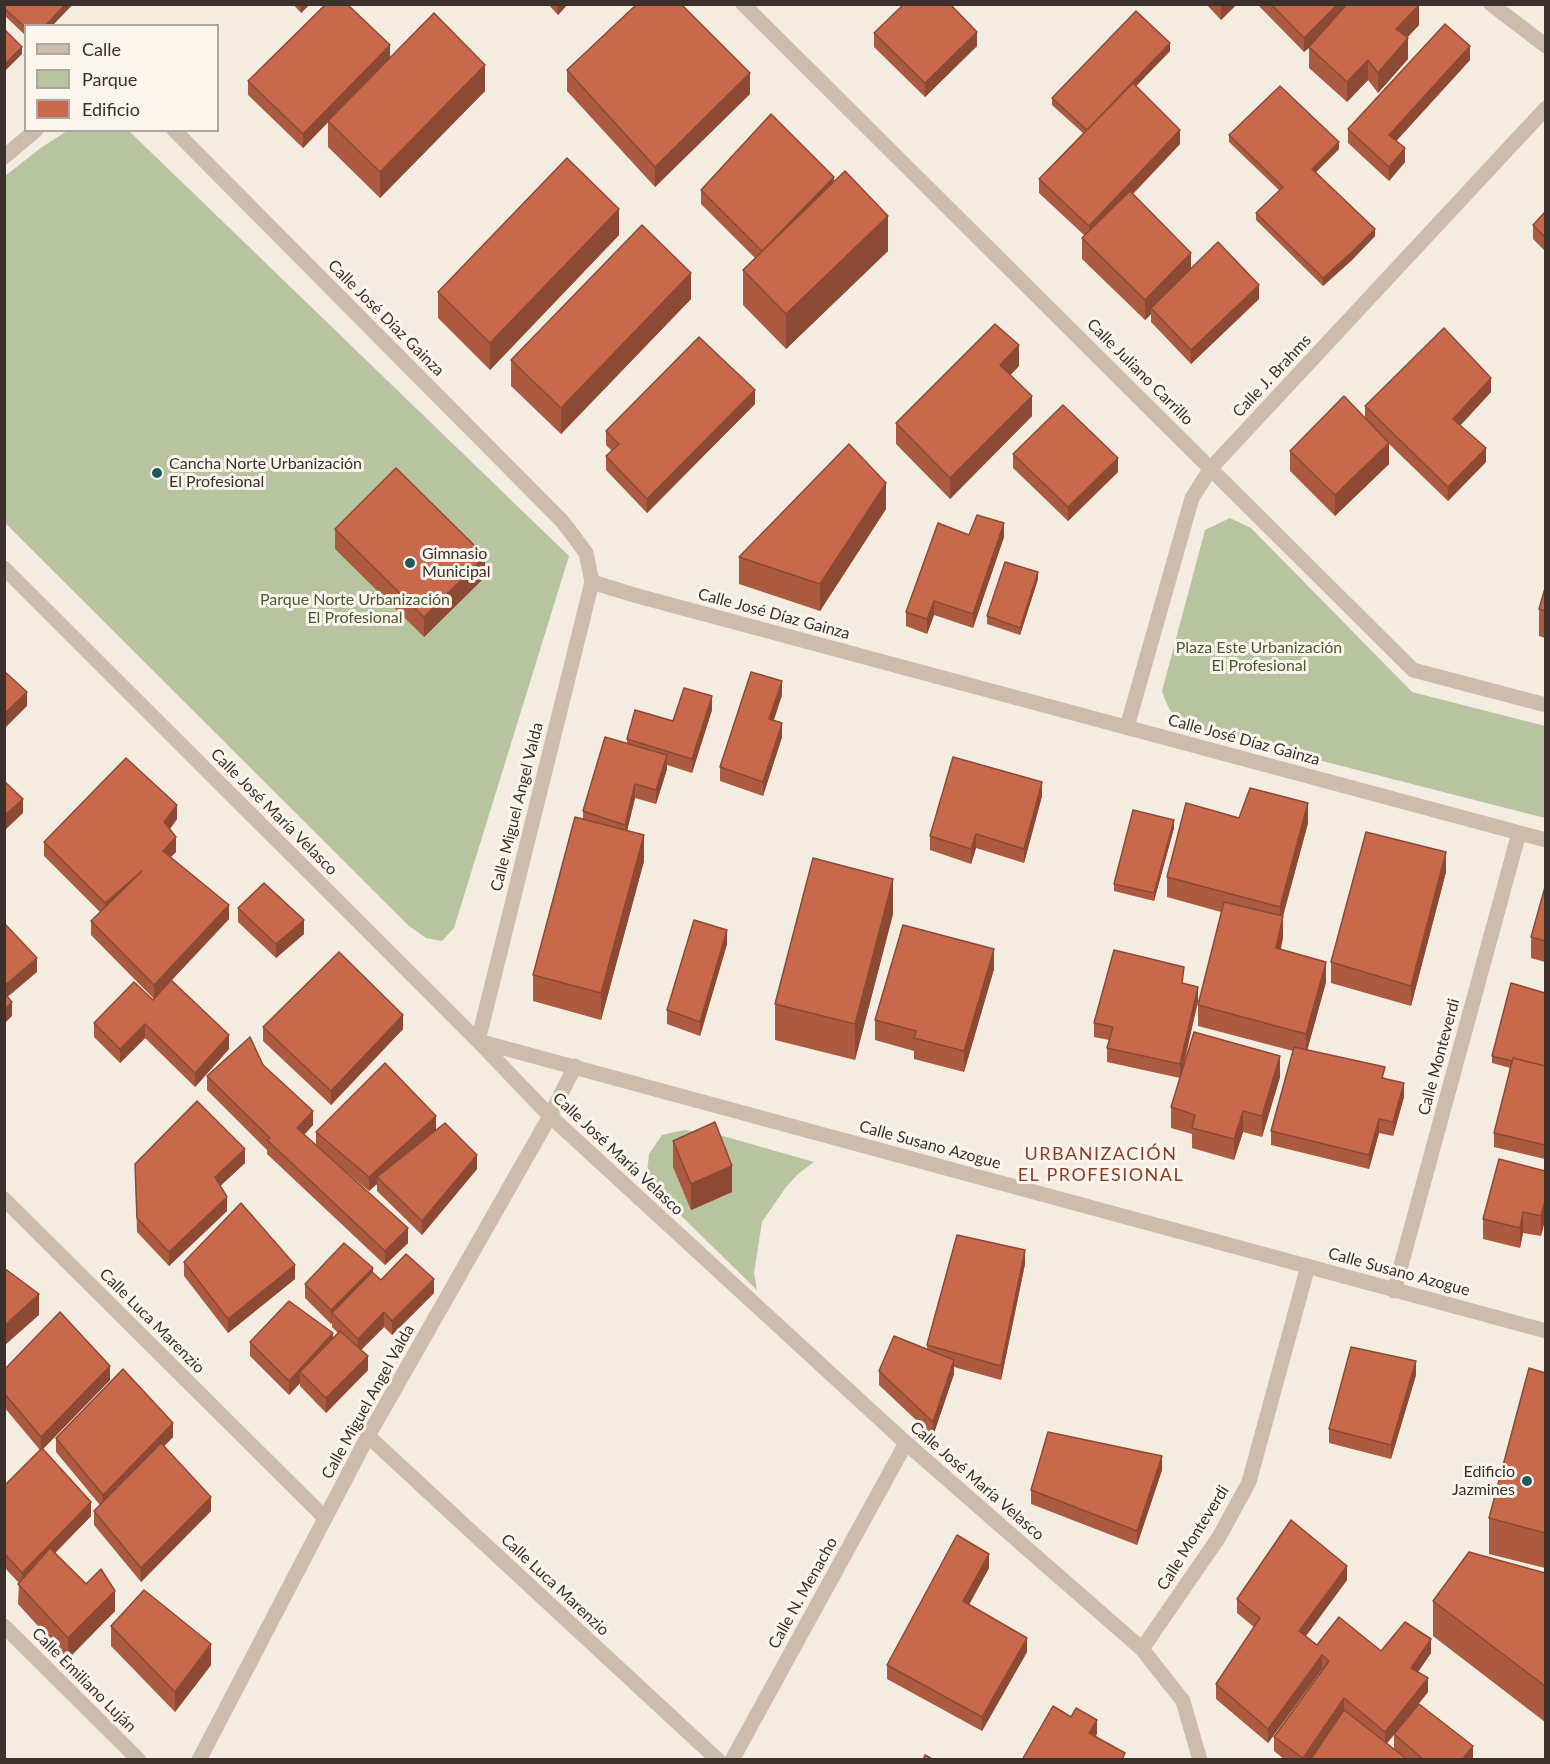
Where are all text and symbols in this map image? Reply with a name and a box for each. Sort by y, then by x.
legend [24,24,219,132]
text: Calle [82,38,121,60]
text: Parque [82,68,137,90]
text: Edificio [82,98,140,120]
street label: Calle José Díaz Gainza [324,256,448,380]
street label: Calle Juliano Carrillo [1083,315,1197,429]
street label: Calle J. Brahms [1229,331,1315,421]
place label: Cancha Norte Urbanización El Profesional [169,454,362,492]
marker: Cancha Norte Urbanización El Profesional [150,466,164,480]
place label: Gimnasio Municipal [422,544,491,582]
marker: Gimnasio Municipal [403,556,417,570]
street label: Calle José Díaz Gainza [696,584,852,644]
park label: Parque Norte Urbanización El Profesional [260,590,450,628]
park label: Plaza Este Urbanización El Profesional [1176,638,1342,676]
street label: Calle José Díaz Gainza [1166,710,1322,770]
street label: Calle Miguel Angel Valda [487,721,547,893]
street label: Calle José María Velasco [207,745,341,879]
street label: Calle Monteverdi [1414,997,1464,1117]
street label: Calle José María Velasco [549,1089,687,1219]
street label: Calle Susano Azogue [857,1117,1003,1173]
district label: URBANIZACIÓN EL PROFESIONAL [1018,1143,1184,1186]
street label: Calle Susano Azogue [1326,1244,1472,1300]
street label: Calle Luca Marenzio [95,1264,209,1378]
street label: Calle Miguel Angel Valda [318,1322,418,1482]
street label: Calle José María Velasco [906,1418,1048,1544]
place label: Edificio Jazmines [1452,1462,1515,1500]
marker: Edificio Jazmines [1520,1474,1534,1488]
street label: Calle Monteverdi [1153,1482,1233,1594]
street label: Calle Luca Marenzio [497,1530,613,1640]
street label: Calle N. Menacho [764,1534,842,1652]
street label: Calle Emiliano Luján [28,1624,140,1736]

